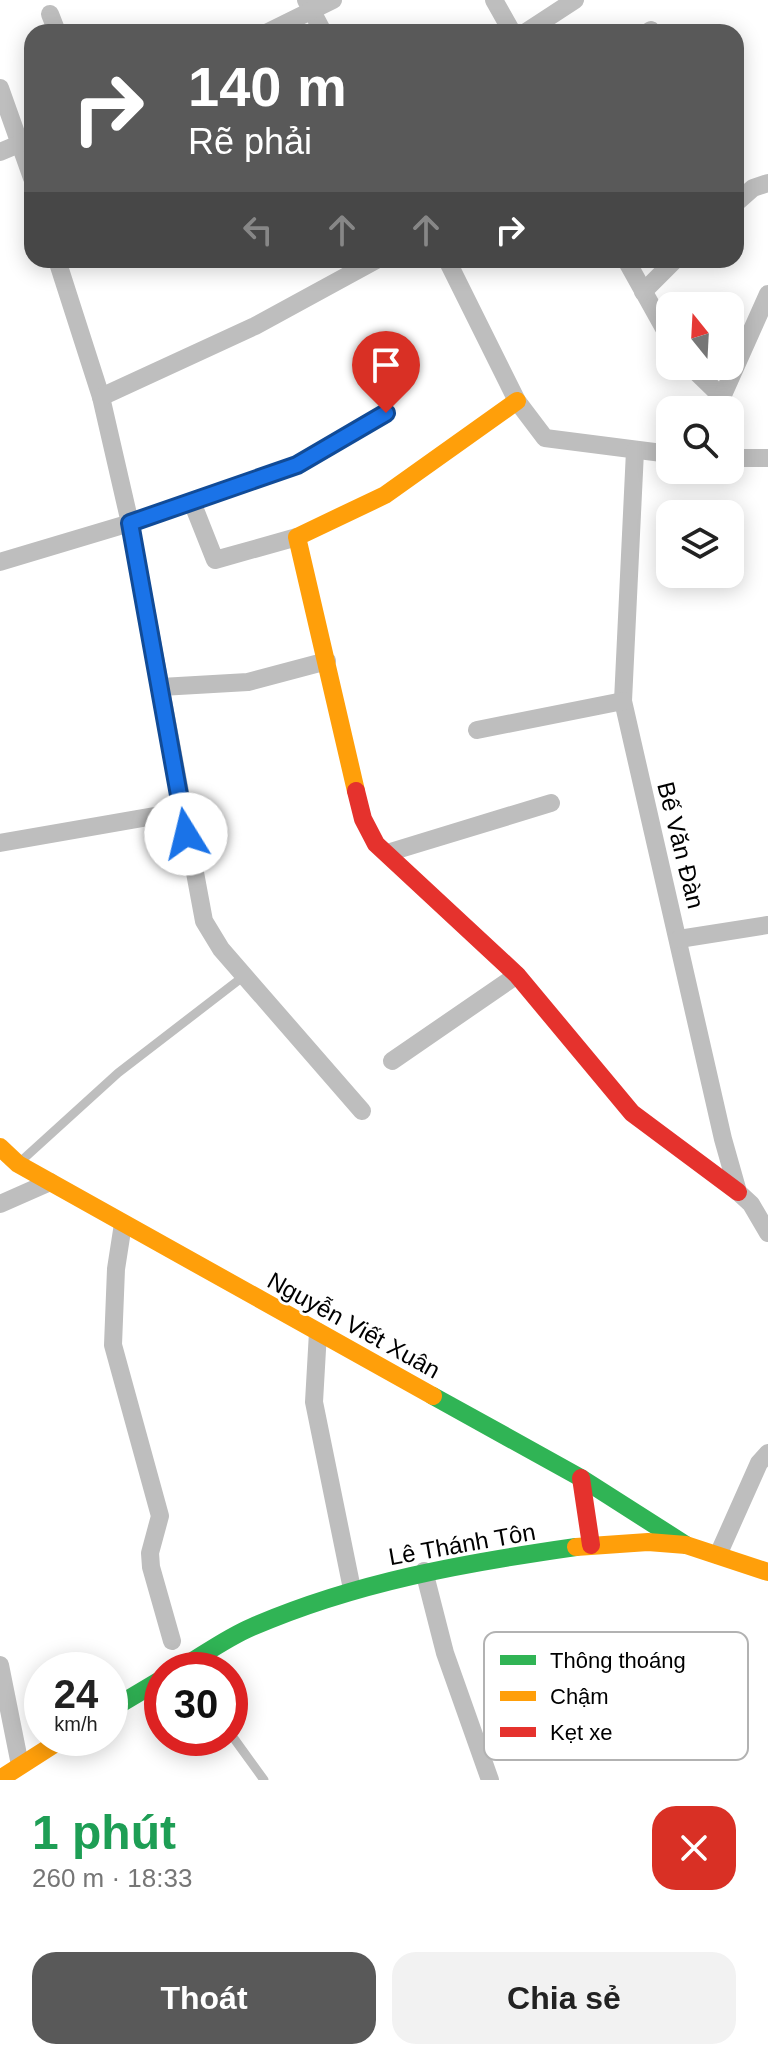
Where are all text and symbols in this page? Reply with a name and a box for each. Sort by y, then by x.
text: 140 m [188,55,347,118]
icon: right [56,56,160,160]
text: Rẽ phải [188,121,312,162]
icon: left [236,208,280,252]
icon: ahead [320,208,364,252]
icon: ahead [404,208,448,252]
icon: right [488,208,532,252]
north arrow [656,292,744,380]
map controls [656,292,744,588]
pin [352,331,420,413]
icon: arrive [364,343,408,387]
button: search [656,396,744,484]
button: layers [656,500,744,588]
street label: Bế Văn Đàn [652,779,710,911]
position arrow [144,792,228,876]
street label: Nguyễn Viết Xuân [263,1266,445,1384]
street label: Lê Thánh Tôn [386,1518,538,1570]
legend [484,1632,748,1760]
text: Thông thoáng [550,1648,686,1673]
speed limit sign: 30 [144,1652,248,1756]
text: 24 [54,1672,98,1716]
text: Chậm [550,1684,609,1709]
text: km/h [54,1713,98,1735]
text: Kẹt xe [550,1720,612,1745]
text: 1 phút [32,1806,176,1859]
button: close [652,1806,736,1890]
text: 260 m · 18:33 [32,1863,192,1893]
button: Thoát [32,1952,376,2044]
button: Chia sẻ [392,1952,736,2044]

